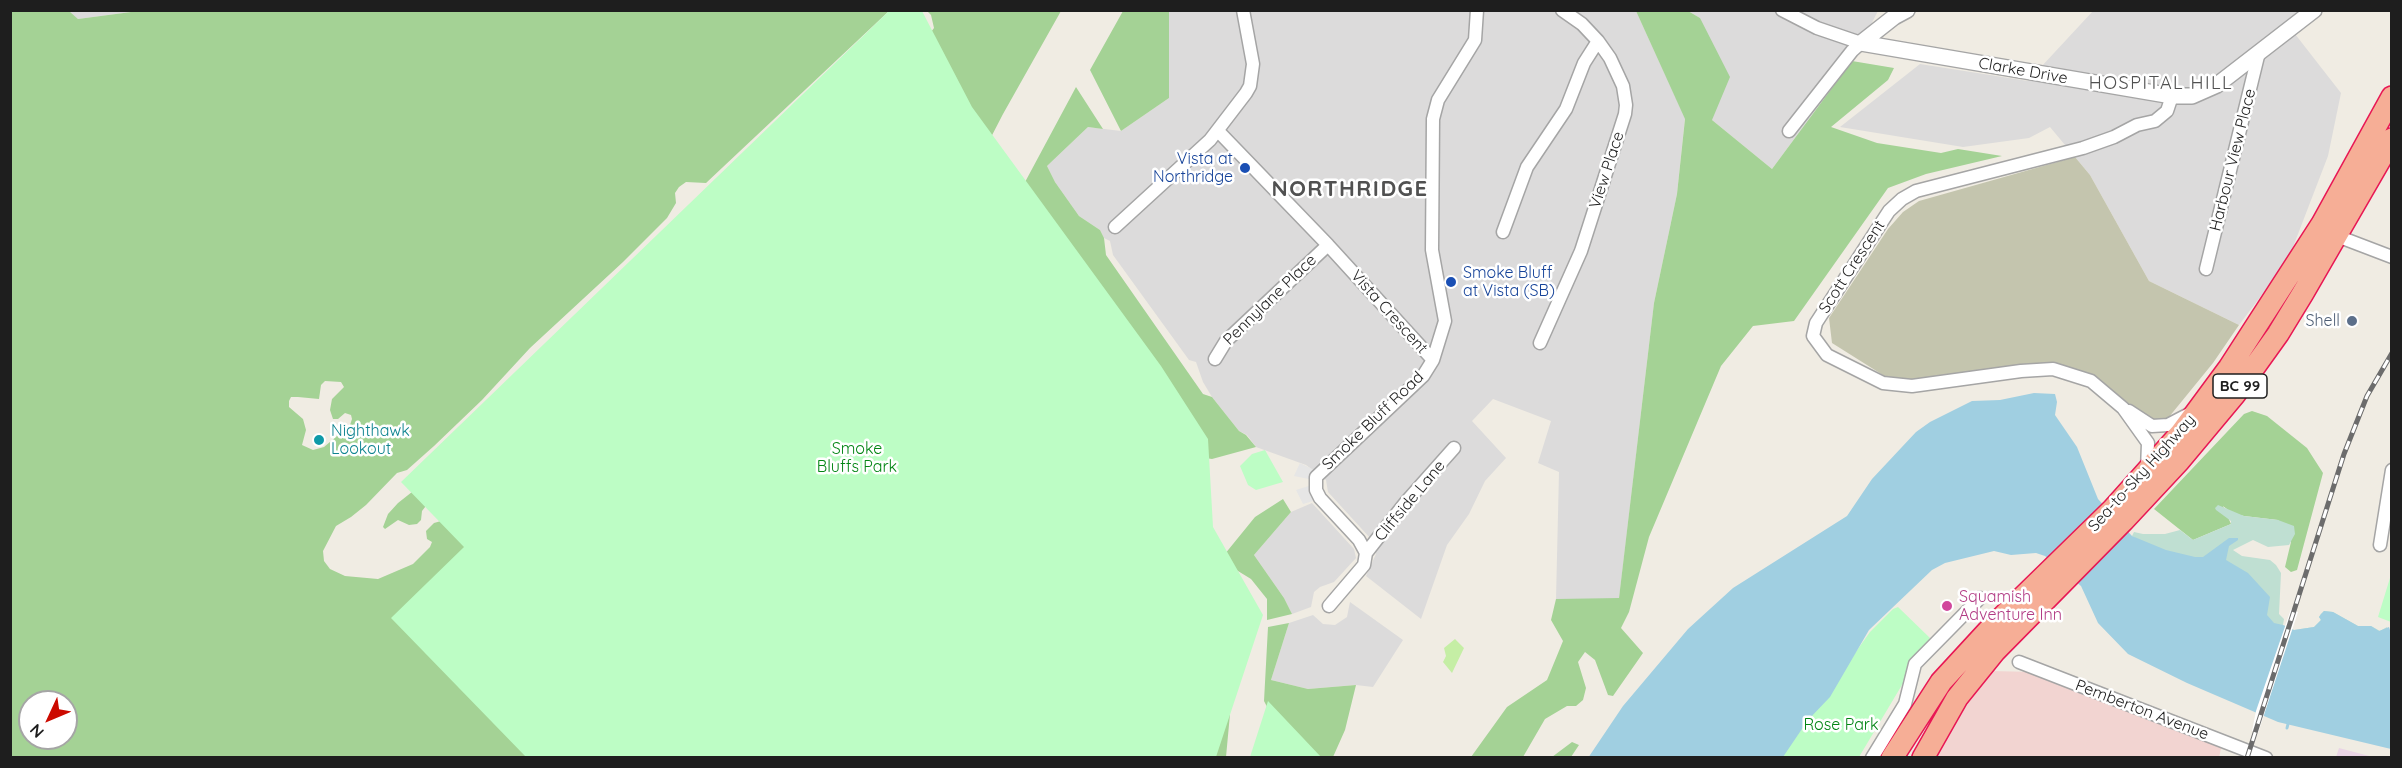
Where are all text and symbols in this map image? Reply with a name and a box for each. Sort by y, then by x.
street label: Clarke Drive [1977,54,2069,88]
district label: HOSPITAL HILL [2089,73,2233,95]
street label: Harbour View Place [2206,87,2260,233]
street label: View Place [1586,129,1628,211]
place label: Vista at Northridge [1153,149,1233,187]
marker: Vista at Northridge [1238,161,1252,175]
district label: NORTHRIDGE [1271,176,1429,202]
street label: Scott Crescent [1815,217,1889,317]
street label: Pennylane Place [1219,251,1321,349]
place label: Smoke Bluff at Vista (SB) [1463,263,1555,301]
street label: Vista Crescent [1346,266,1432,358]
marker: Smoke Bluff at Vista (SB) [1444,275,1458,289]
place label: Shell [2306,311,2340,331]
marker: Shell [2345,314,2359,328]
street label: Smoke Bluff Road [1318,368,1428,474]
road number: BC 99 [2213,374,2267,398]
street label: Sea-to-Sky Highway [2084,410,2200,536]
place label: Nighthawk Lookout [331,421,410,459]
marker: Nighthawk Lookout [312,433,326,447]
park label: Smoke Bluffs Park [817,439,897,477]
street label: Cliffside Lane [1371,457,1449,545]
place label: Squamish Adventure Inn [1959,587,2062,625]
marker: Squamish Adventure Inn [1940,599,1954,613]
street label: Pemberton Avenue [2073,676,2211,744]
north arrow [18,690,78,750]
park label: Rose Park [1803,715,1879,735]
text: N [25,720,48,742]

